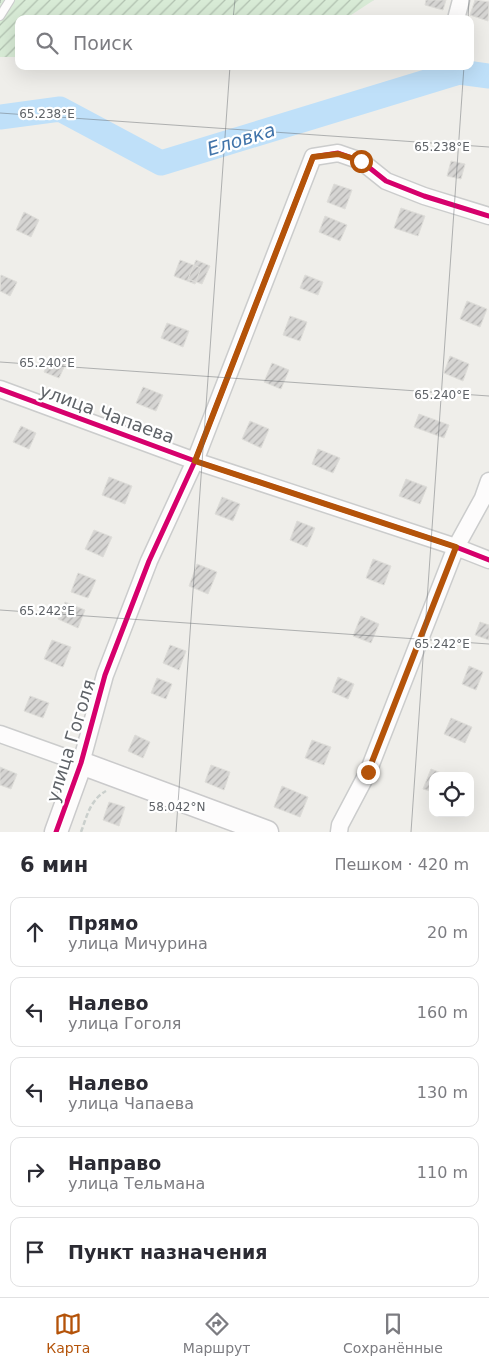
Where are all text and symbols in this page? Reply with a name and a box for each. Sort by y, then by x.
search box [15,15,474,70]
icon: search [33,29,61,57]
text: Поиск [73,32,133,54]
text: 65.238°E [19,107,75,121]
water label: Еловка [204,118,278,160]
text: 65.238°E [414,140,470,154]
route start [350,150,373,173]
text: 65.240°E [19,356,75,370]
street label: улица Чапаева [37,379,177,448]
text: 65.240°E [414,388,470,402]
text: 65.242°E [19,604,75,618]
text: 65.242°E [414,637,470,651]
street label: улица Гоголя [42,677,99,805]
route end [357,761,380,784]
map controls [429,772,474,817]
button: locate [429,772,474,817]
text: 58.042°N [149,800,205,814]
text: 6 мин [20,853,88,877]
text: Пешком · 420 m [334,855,469,874]
text: Прямо [68,912,138,934]
icon: ahead [21,918,49,946]
text: 20 m [427,923,468,942]
text: улица Мичурина [68,934,208,953]
text: Налево [68,992,149,1014]
icon: left [21,998,49,1026]
text: 160 m [417,1003,468,1022]
text: улица Гоголя [68,1014,181,1033]
text: Налево [68,1072,149,1094]
icon: left [21,1078,49,1106]
text: 130 m [417,1083,468,1102]
text: улица Чапаева [68,1094,194,1113]
text: Направо [68,1152,161,1174]
icon: right [21,1158,49,1186]
text: 110 m [417,1163,468,1182]
text: улица Тельмана [68,1174,205,1193]
icon: arrive [21,1238,49,1266]
text: Пункт назначения [68,1241,267,1263]
tab: Карта [46,1310,90,1356]
tab: Маршрут [183,1310,250,1356]
tab: Сохранённые [343,1310,443,1356]

